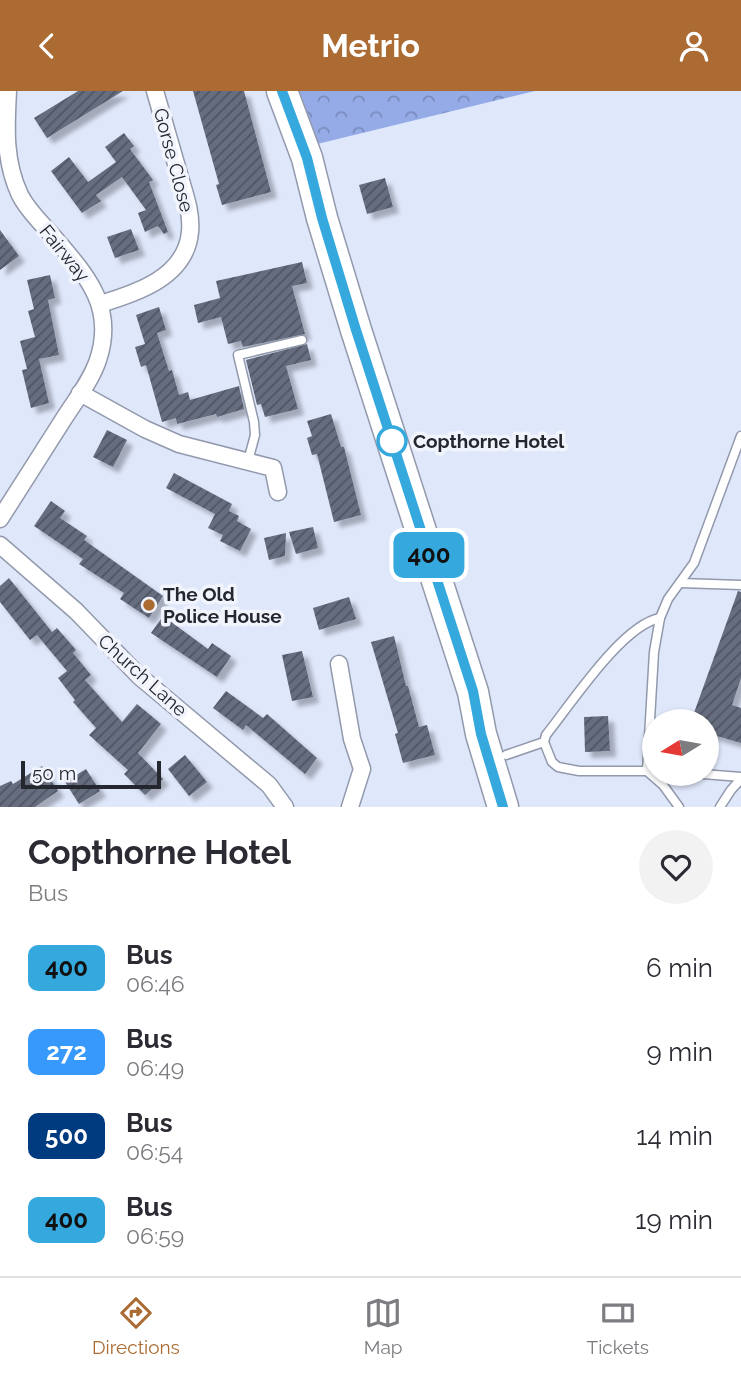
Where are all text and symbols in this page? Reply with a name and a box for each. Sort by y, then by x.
icon: back [28,27,66,65]
text: Metrio [321,27,420,64]
icon: person [675,27,713,65]
street label: Gorse Close [150,106,198,214]
street label: Fairway [35,220,95,286]
marker: Copthorne Hotel [377,426,407,456]
place label: Copthorne Hotel [413,430,565,452]
line badge: 400 [389,532,469,578]
text: 400 [407,540,451,569]
place label: The Old Police House [163,583,282,627]
marker: The Old Police House [141,597,157,613]
street label: Church Lane [94,629,192,721]
north arrow [642,709,719,786]
map controls [642,709,719,786]
scale bar [21,758,161,790]
text: 50 m [32,762,76,784]
button: heart [639,830,713,904]
text: Copthorne Hotel [28,833,291,872]
text: Bus [28,879,68,906]
text: Bus [126,940,173,970]
text: 400 [45,953,88,982]
text: 6 min [646,953,713,983]
text: 06:46 [126,970,185,997]
text: Bus [126,1024,173,1054]
text: 272 [46,1037,87,1066]
text: 9 min [646,1037,713,1067]
text: 06:49 [126,1054,184,1081]
text: Bus [126,1108,173,1138]
text: 500 [45,1121,88,1150]
text: 14 min [636,1121,713,1151]
text: 06:54 [126,1138,183,1165]
text: Bus [126,1192,173,1222]
text: 400 [45,1205,88,1234]
text: 19 min [635,1205,713,1235]
text: 06:59 [126,1222,184,1249]
tab: Directions [92,1294,180,1358]
tab: Map [364,1294,403,1358]
tab: Tickets [587,1294,649,1358]

